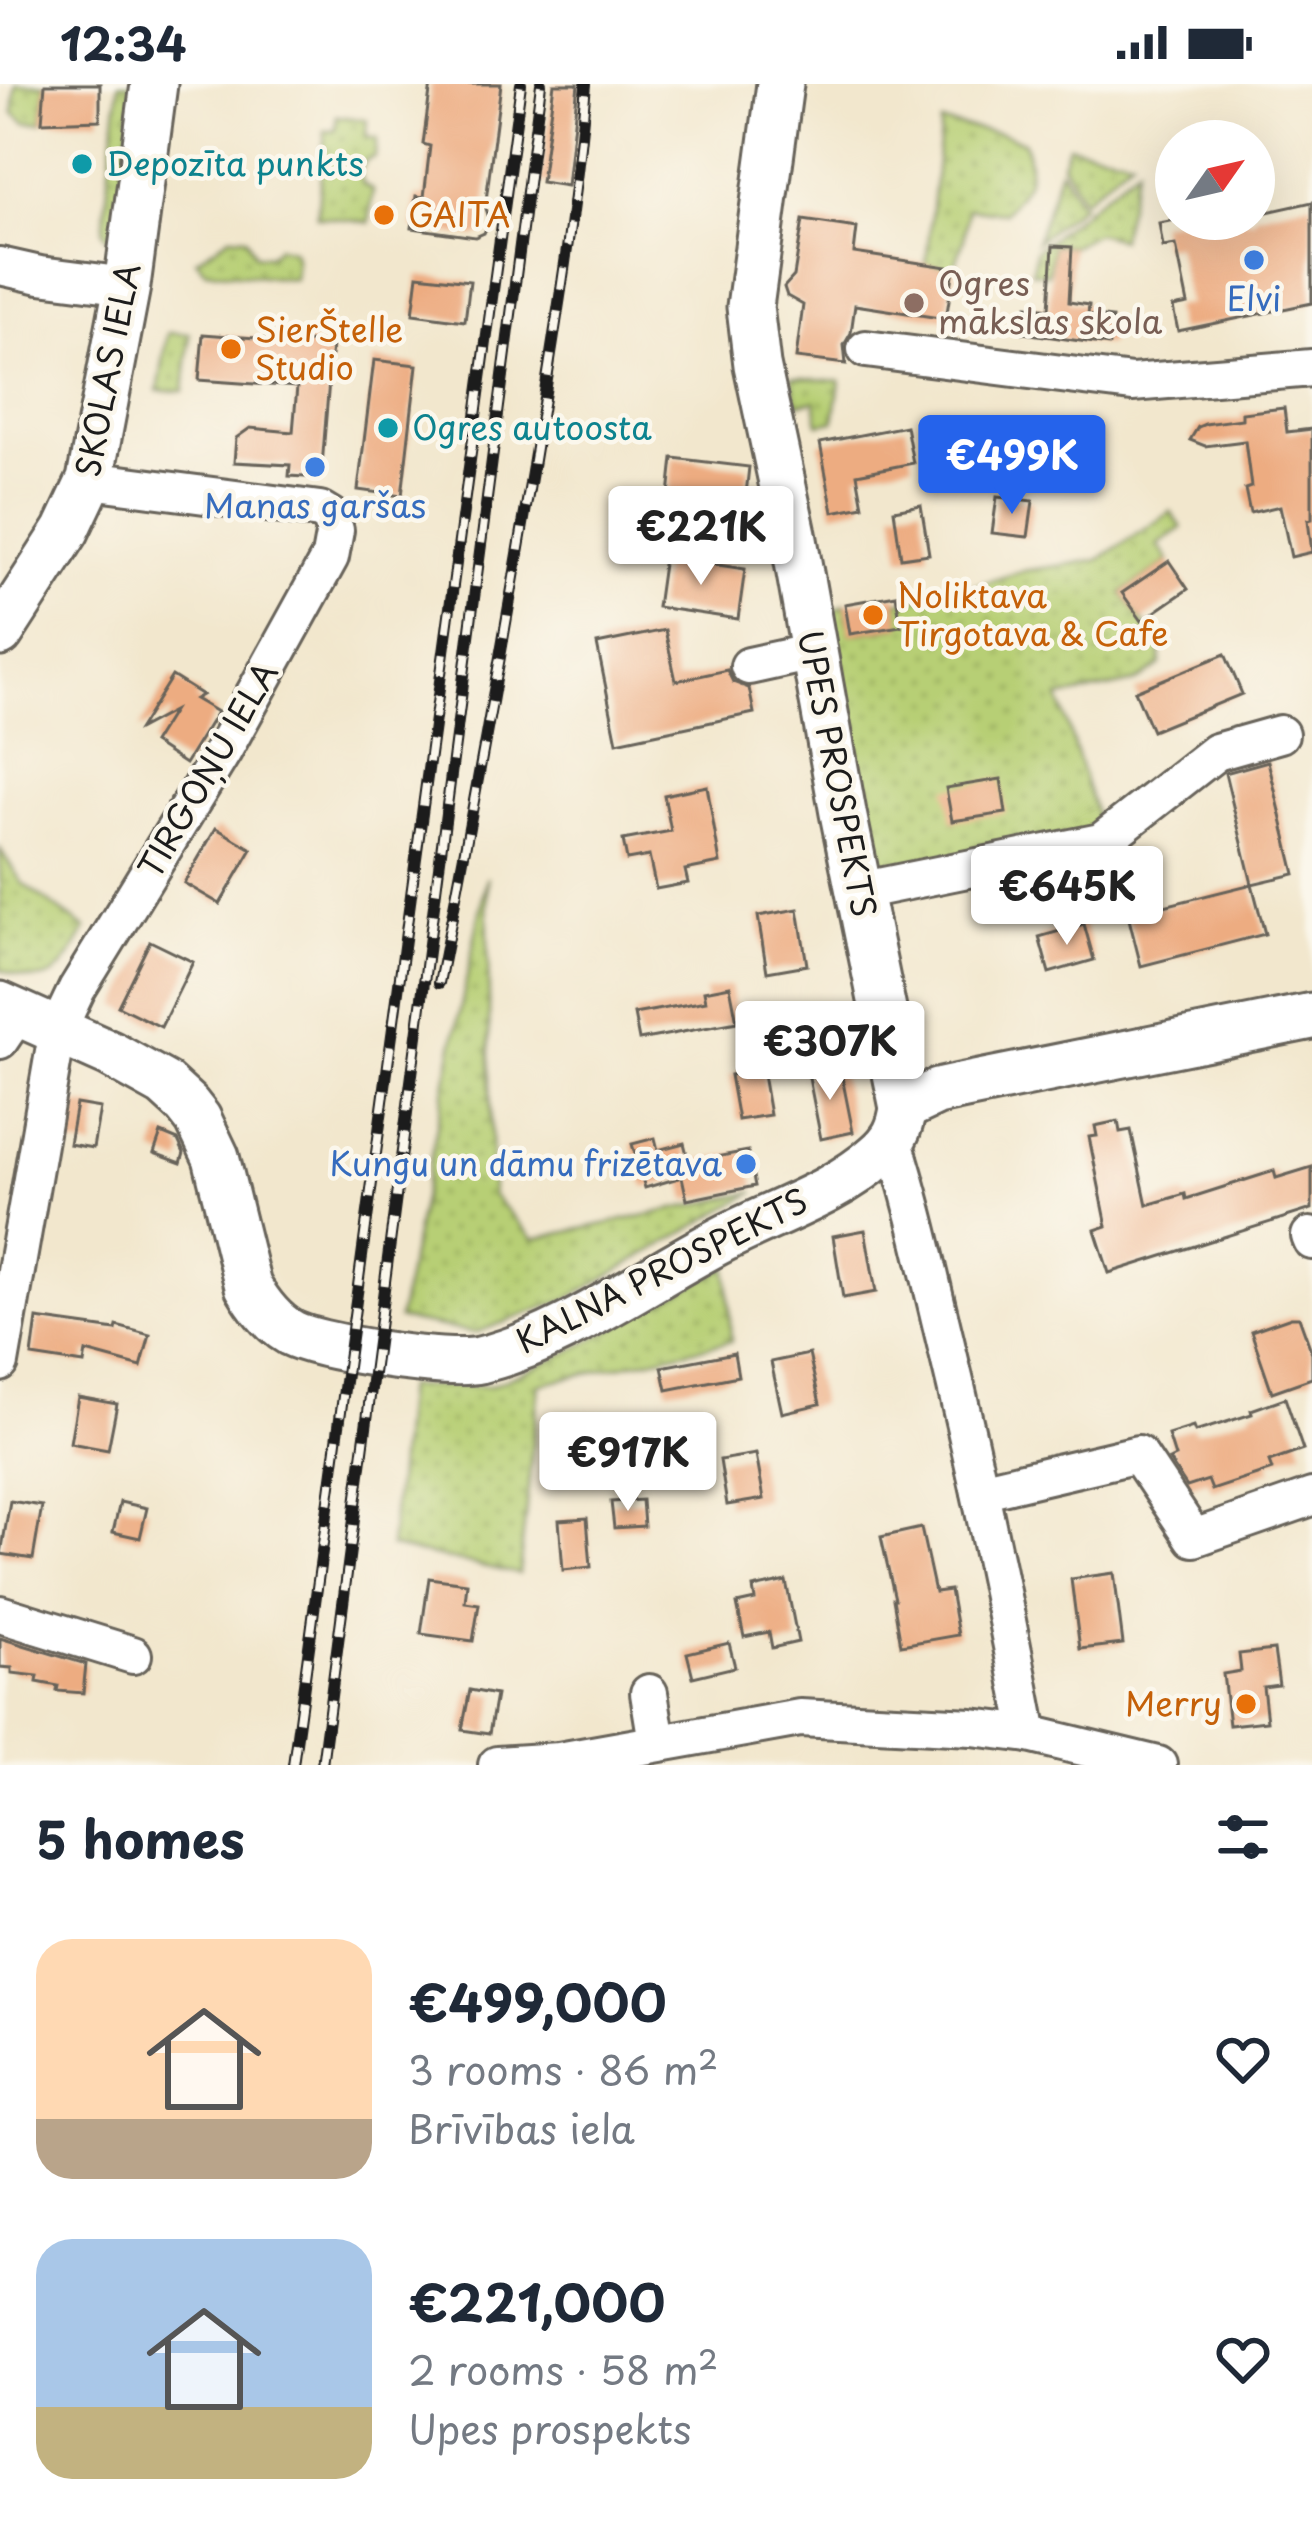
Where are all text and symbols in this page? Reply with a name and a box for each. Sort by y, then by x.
text: 12:34 [60,8,187,76]
north arrow [1155,120,1275,240]
map controls [1155,120,1275,240]
place label: Depozīta punkts [106,137,364,187]
marker: Depozīta punkts [69,151,95,177]
place label: GAITA [408,188,510,238]
marker: GAITA [371,202,397,228]
marker: Elvi [1241,247,1267,273]
place label: Ogres mākslas skola [938,257,1163,345]
street label: SKOLAS IELA [61,258,151,481]
place label: Elvi [1227,272,1281,322]
marker: Ogres mākslas skola [901,290,927,316]
place label: SierŠtelle Studio [255,303,403,391]
marker: SierŠtelle Studio [218,336,244,362]
place label: Ogres autoosta [412,401,652,451]
marker: Ogres autoosta [375,415,401,441]
pin: €499K [928,415,1096,517]
text: €499K [945,424,1079,483]
marker: Manas garšas [302,454,328,480]
place label: Manas garšas [204,479,426,529]
pin: €221K [617,486,785,588]
text: €221K [635,495,767,554]
place label: Noliktava Tirgotava & Cafe [897,569,1169,657]
marker: Noliktava Tirgotava & Cafe [860,602,886,628]
street label: UPES PROSPEKTS [787,626,891,922]
street label: TIRGOŅU IELA [124,651,289,887]
pin: €645K [983,846,1151,948]
text: €645K [998,855,1136,914]
pin: €307K [746,1001,914,1103]
text: €307K [762,1010,898,1069]
place label: Kungu un dāmu frizētava [329,1137,722,1187]
marker: Kungu un dāmu frizētava [733,1151,759,1177]
street label: KALNA PROSPEKTS [506,1174,816,1365]
pin: €917K [544,1412,712,1514]
text: €917K [566,1421,690,1480]
place label: Merry [1125,1677,1222,1727]
marker: Merry [1233,1691,1259,1717]
text: 5 homes [36,1799,245,1876]
icon: filters [1210,1804,1276,1870]
text: €499,000 [408,1962,667,2039]
icon: home [132,1987,276,2131]
icon: heart [1210,2026,1276,2092]
text: 3 rooms · 86 m² [408,2039,718,2098]
text: Brīvības iela [408,2098,635,2157]
text: €221,000 [408,2262,665,2339]
icon: home [132,2287,276,2431]
icon: heart [1210,2326,1276,2392]
text: 2 rooms · 58 m² [408,2339,718,2398]
text: Upes prospekts [408,2398,691,2457]

